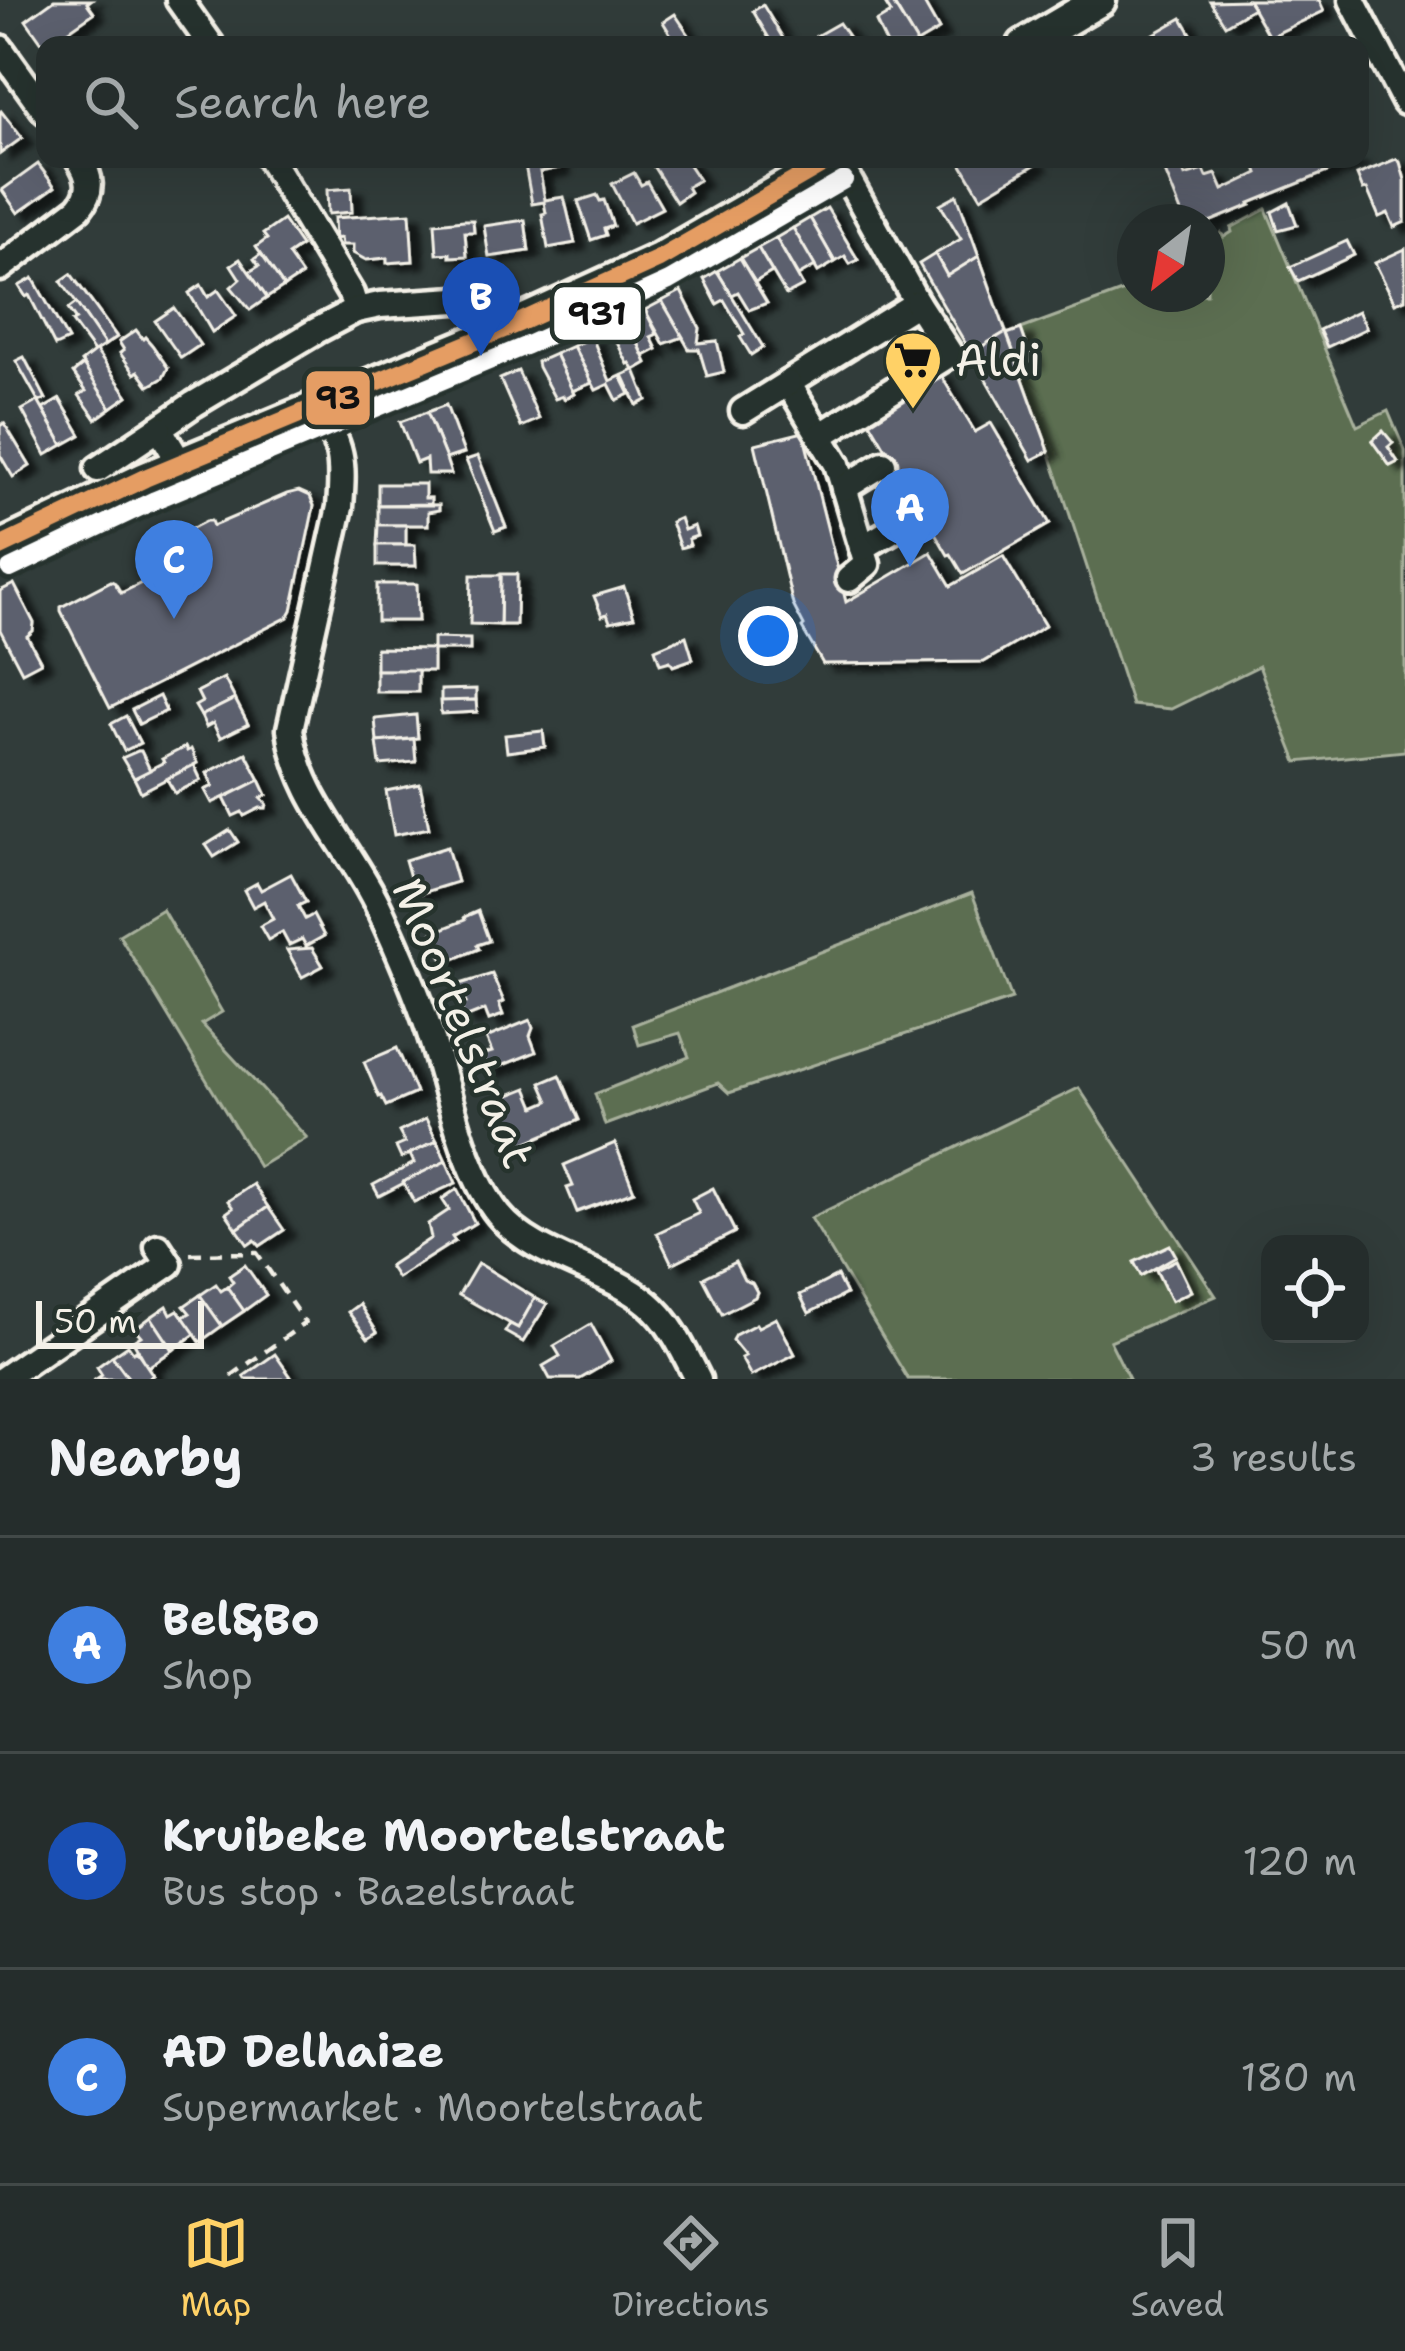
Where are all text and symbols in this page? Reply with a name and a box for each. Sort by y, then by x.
search box [36,36,1369,168]
icon: search [78,69,144,135]
text: Search here [174,72,431,132]
north arrow [1117,204,1225,312]
pin: B [442,257,520,356]
line badge: 931 [552,285,643,342]
text: 931 [567,291,627,336]
supermarket icon: Aldi [882,329,944,411]
place label: Aldi [955,330,1042,390]
line badge: 93 [304,369,372,427]
text: 93 [315,375,361,420]
pin: A [871,468,949,567]
pin: C [135,520,213,619]
your location [738,606,798,666]
street label: Moortelstraat [379,869,549,1177]
map controls [1261,1235,1369,1343]
button: locate [1261,1235,1369,1343]
scale bar [36,1295,204,1348]
text: 50 m [54,1299,137,1344]
text: Nearby [48,1423,243,1491]
text: 3 results [1190,1431,1357,1483]
text: Bel&Bo [162,1589,320,1649]
text: A [72,1619,102,1671]
text: 50 m [1259,1619,1357,1671]
text: Shop [162,1649,253,1701]
text: Kruibeke Moortelstraat [162,1805,725,1865]
text: B [75,1835,99,1887]
text: 120 m [1242,1835,1357,1887]
text: Bus stop · Bazelstraat [162,1865,575,1917]
text: AD Delhaize [162,2021,444,2081]
text: C [75,2051,99,2103]
text: 180 m [1241,2051,1357,2103]
text: Supermarket · Moortelstraat [162,2081,704,2133]
tab: Map [181,2210,251,2327]
tab: Directions [612,2210,770,2327]
tab: Saved [1131,2210,1224,2327]

